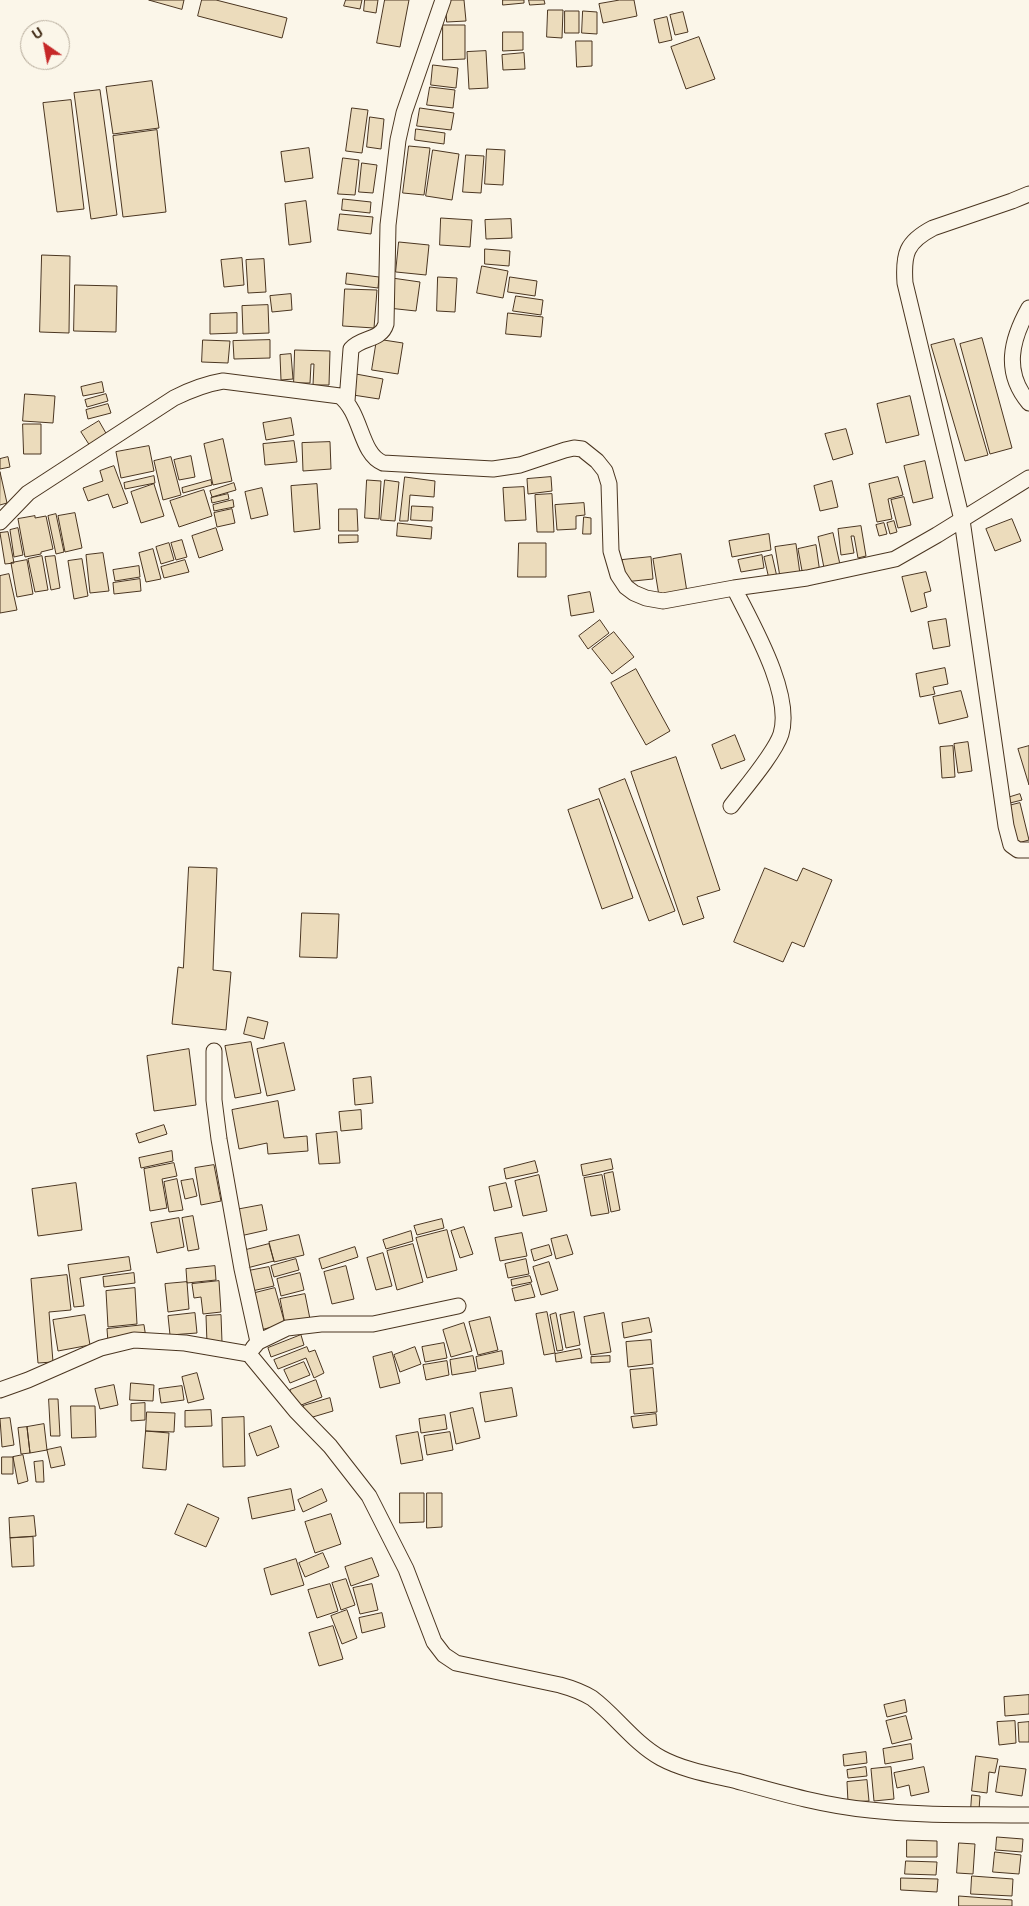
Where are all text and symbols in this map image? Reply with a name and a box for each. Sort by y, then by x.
north arrow [20,20,70,70]
text: U [27,22,47,44]

